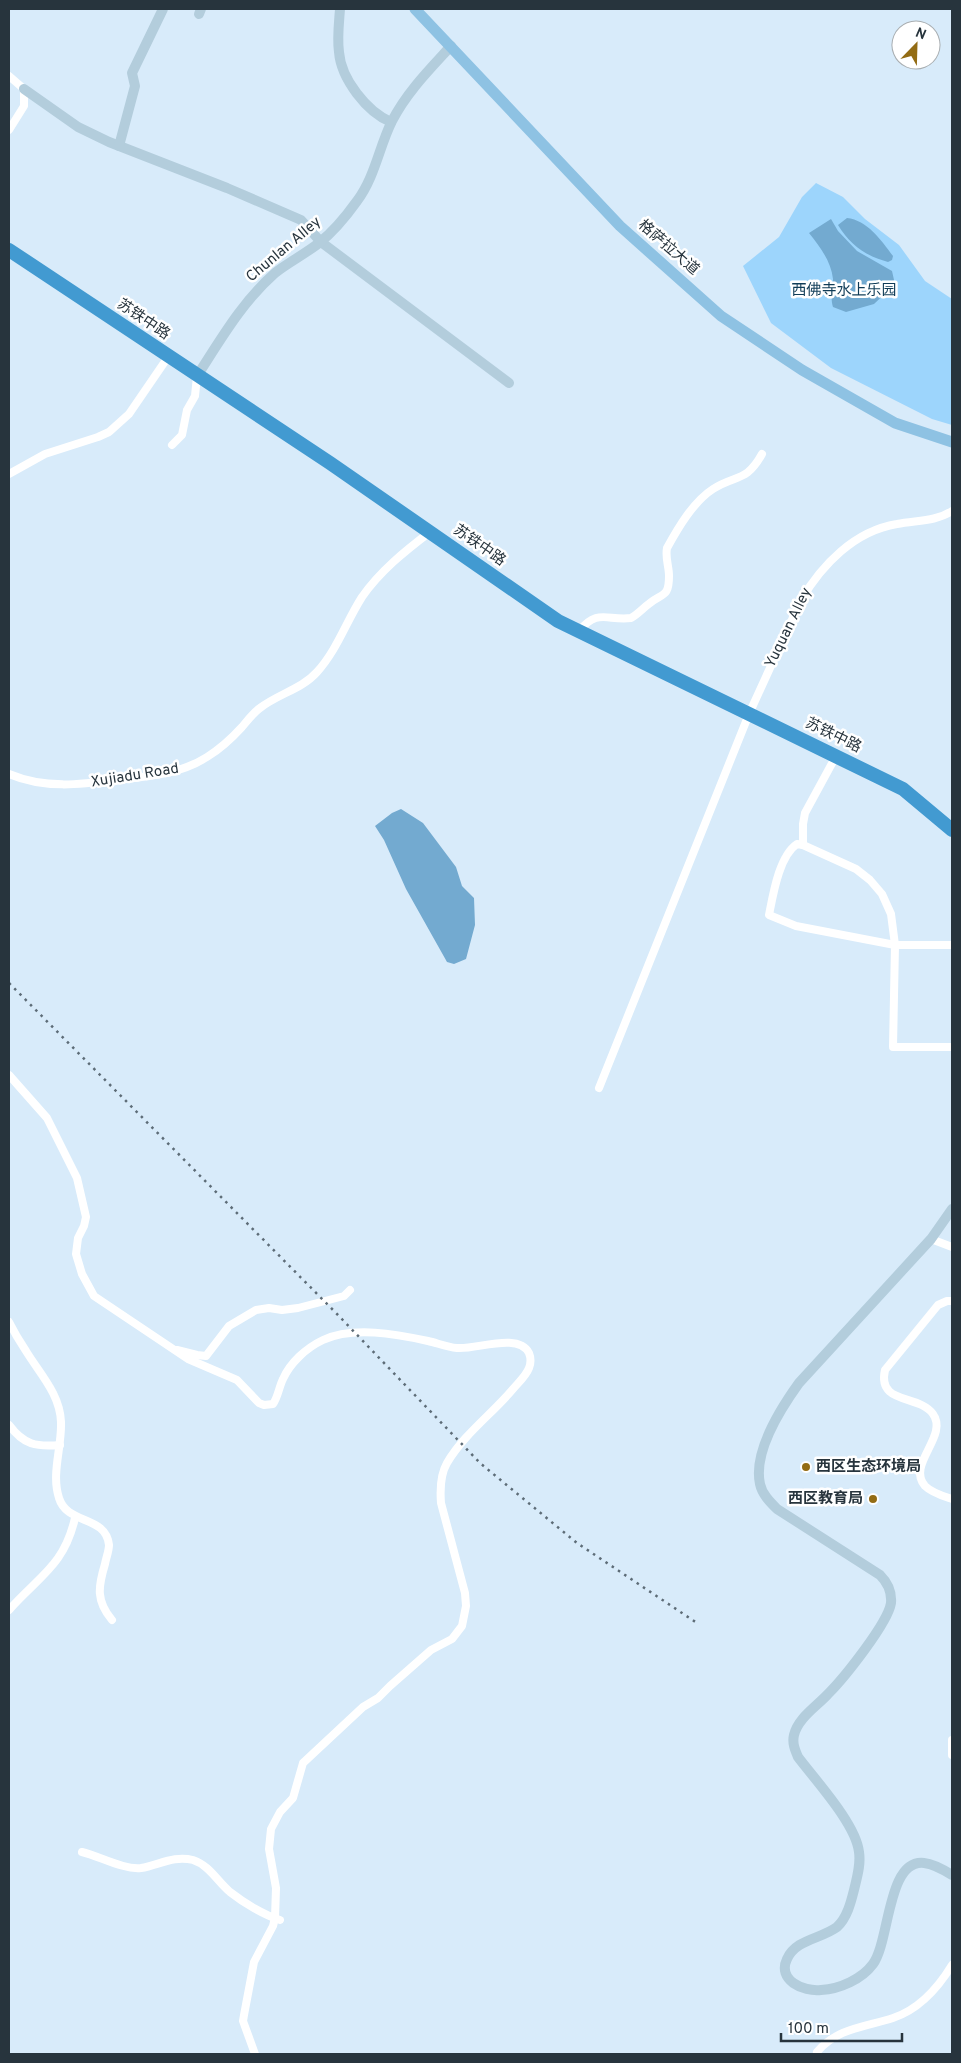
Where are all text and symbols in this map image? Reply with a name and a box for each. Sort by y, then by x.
north arrow [891,20,941,70]
text: N [913,25,928,44]
street label: Chunlan Alley [243,213,326,287]
street label: 格萨拉大道 [633,215,703,280]
park label: 西佛寺水上乐园 [791,281,897,301]
street label: 苏铁中路 [113,295,173,345]
street label: 苏铁中路 [449,521,509,571]
street label: Yuquan Alley [761,585,817,671]
street label: 苏铁中路 [802,714,864,758]
street label: Xujiadu Road [90,760,180,792]
place label: 西区生态环境局 [816,1457,921,1477]
marker: 西区生态环境局 [800,1461,812,1473]
place label: 西区教育局 [788,1490,863,1509]
marker: 西区教育局 [867,1493,879,1505]
scale bar [781,2010,902,2042]
text: 100 m [788,2020,829,2039]

